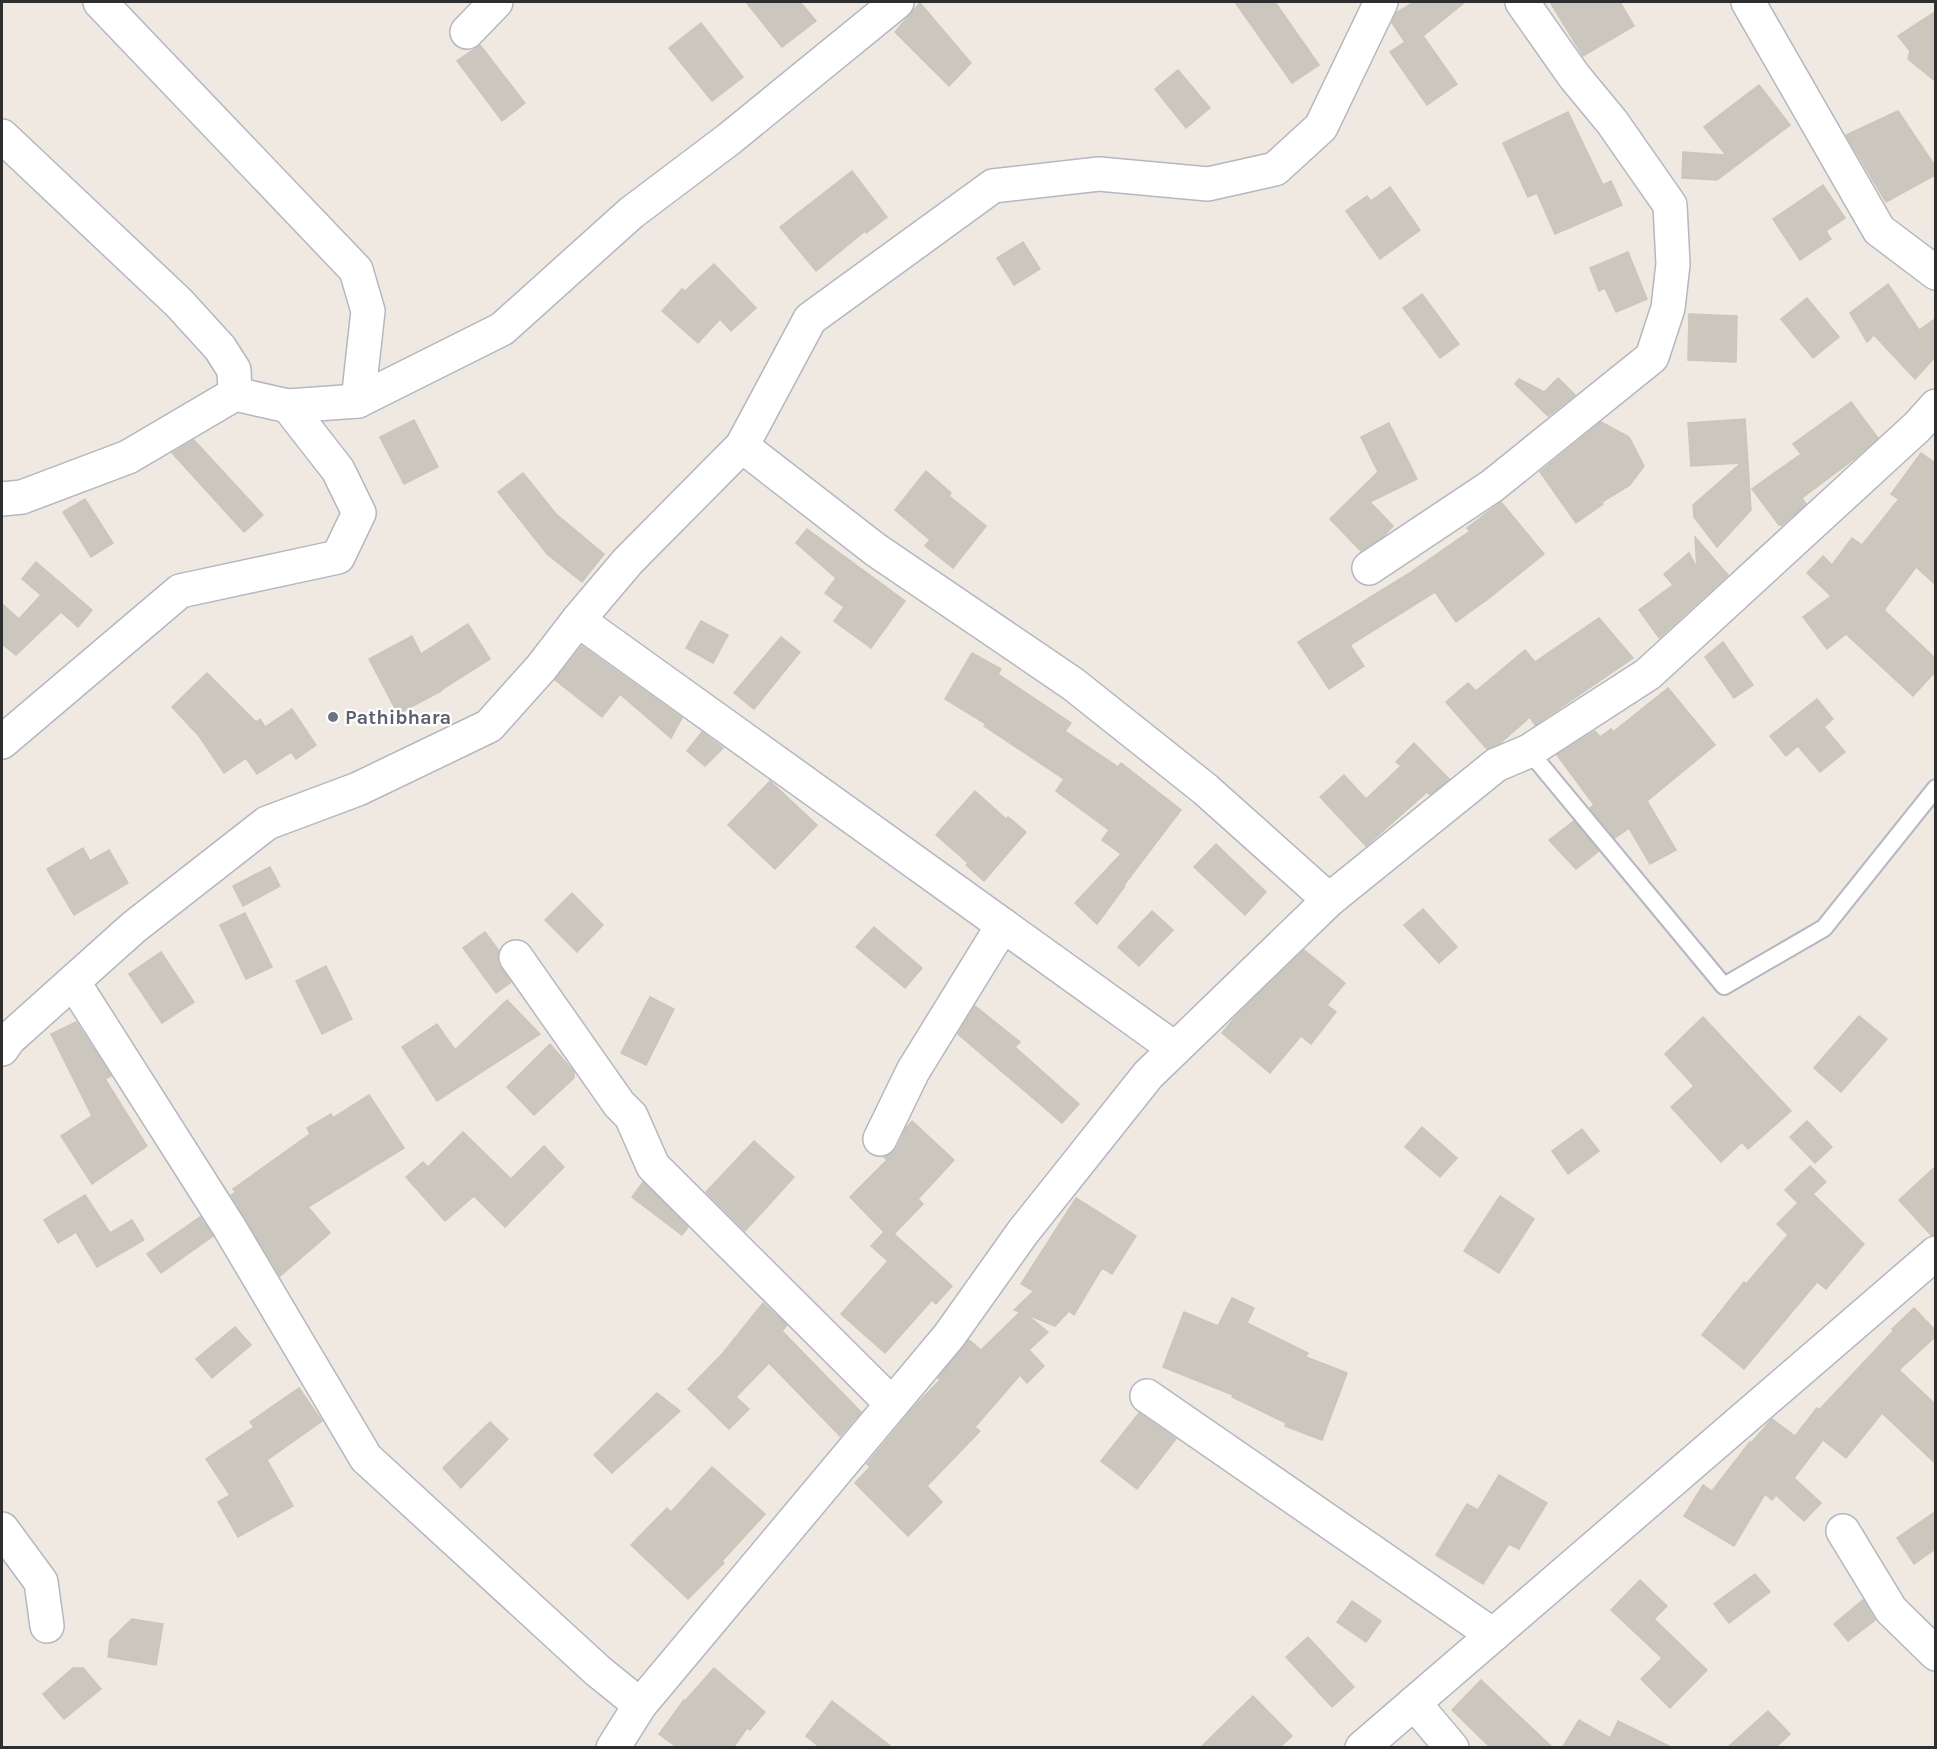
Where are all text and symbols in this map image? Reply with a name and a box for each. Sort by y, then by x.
place label: Pathibhara [345,706,451,729]
marker: Pathibhara [326,710,340,724]

